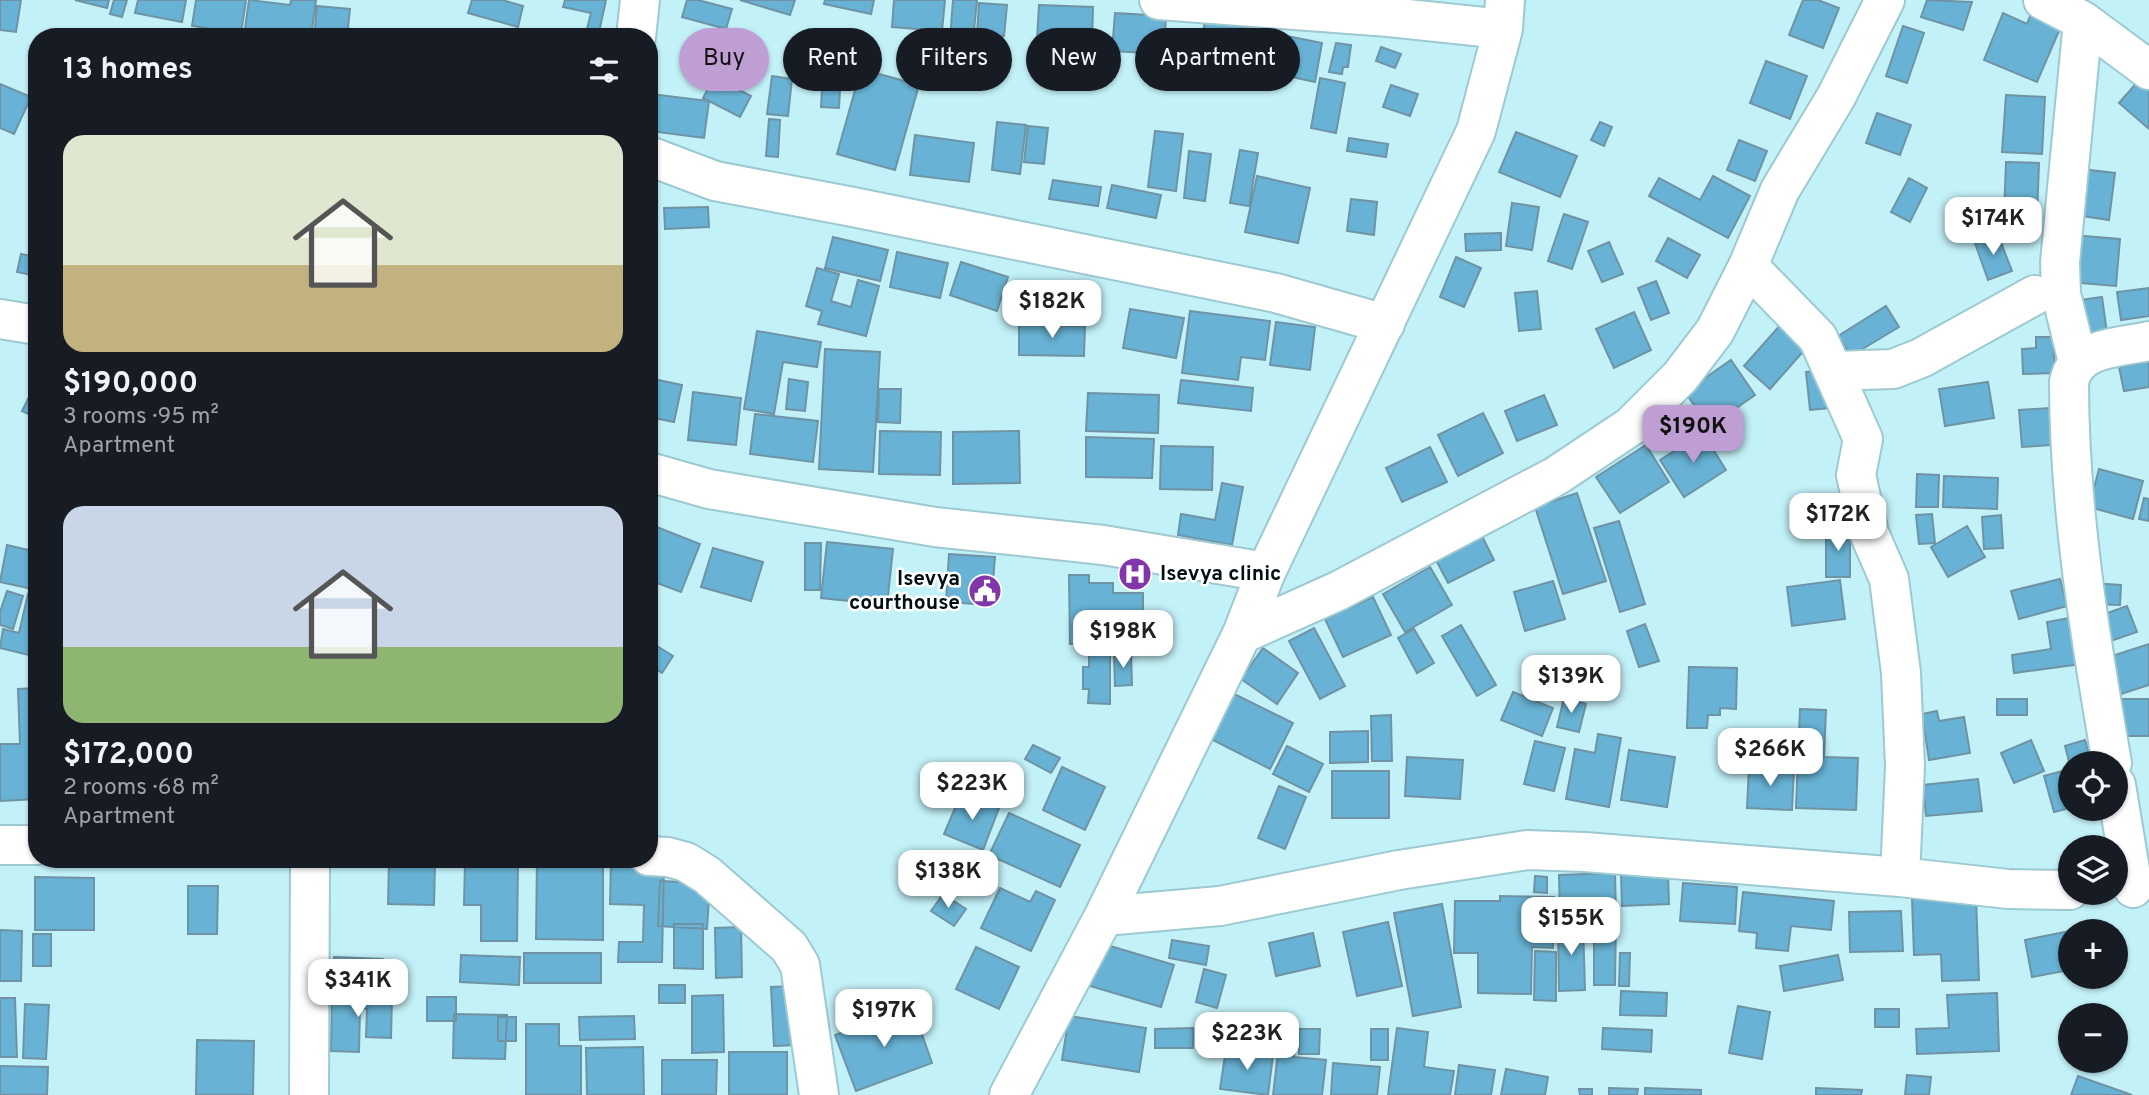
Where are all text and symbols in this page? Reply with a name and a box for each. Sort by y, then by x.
chip: Buy [679,28,769,91]
chip: Rent [783,28,882,91]
chip: Filters [896,28,1012,91]
chip: New [1026,28,1121,91]
chip: Apartment [1135,28,1300,91]
icon: filters [585,51,623,89]
text: 13 homes [63,52,193,89]
icon: home [280,180,406,306]
pin: $174K [1944,198,2042,257]
text: $174K [1961,205,2025,234]
pin: $182K [1003,280,1101,340]
text: $182K [1018,288,1086,317]
text: $190,000 [63,366,198,403]
text: 3 rooms · 95 m² [63,403,219,432]
pin: $190K [1644,406,1742,465]
text: $190K [1659,413,1727,442]
text: Apartment [63,432,175,461]
pin: $172K [1789,494,1887,553]
text: $172K [1805,501,1871,530]
icon: home [280,551,406,677]
hospital icon: Isevya clinic [1116,555,1154,593]
place label: Isevya clinic [1160,561,1281,588]
place label: Isevya courthouse [849,566,960,617]
public building icon: Isevya courthouse [966,572,1004,610]
pin: $198K [1074,610,1172,670]
text: $198K [1089,618,1157,647]
pin: $139K [1522,656,1620,715]
text: $139K [1537,663,1605,692]
pin: $266K [1721,728,1819,788]
text: $266K [1734,736,1806,765]
text: $172,000 [63,737,194,774]
map controls [2058,751,2128,1073]
button: locate [2058,751,2128,821]
pin: $223K [923,762,1021,822]
text: $223K [936,770,1008,799]
text: 2 rooms · 68 m² [63,774,219,803]
text: Apartment [63,803,175,832]
button: layers [2058,835,2128,905]
pin: $138K [899,850,997,910]
text: $138K [914,858,982,887]
pin: $155K [1522,898,1620,957]
text: $155K [1537,905,1605,934]
button: + [2058,919,2128,989]
pin: $341K [309,960,407,1019]
text: $341K [324,967,392,996]
pin: $197K [835,990,933,1049]
text: $197K [851,997,917,1026]
button: − [2058,1003,2128,1073]
pin: $223K [1198,1012,1296,1072]
text: $223K [1211,1020,1283,1049]

